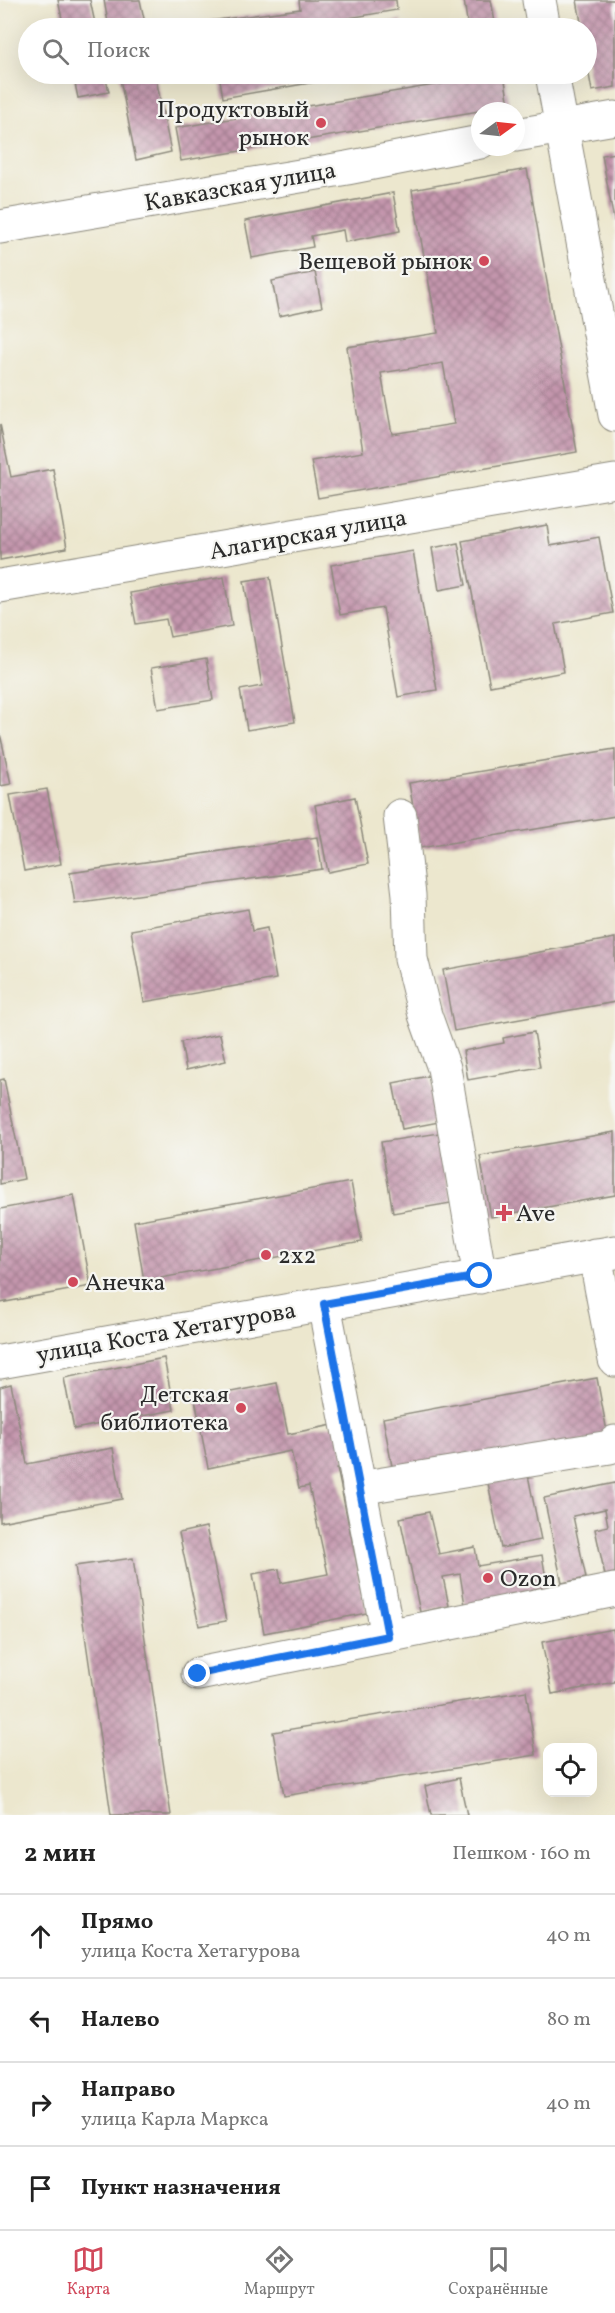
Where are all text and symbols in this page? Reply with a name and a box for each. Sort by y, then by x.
search box [18,18,597,84]
icon: search [39,35,72,68]
text: Поиск [87,36,150,67]
place label: Продуктовый рынок [157,94,309,156]
north arrow [471,102,525,156]
marker: Продуктовый рынок [314,116,328,130]
street label: Кавказская улица [142,154,339,222]
place label: Вещевой рынок [298,246,472,280]
marker: Вещевой рынок [477,254,491,268]
street label: Алагирская улица [207,502,410,570]
place label: Ave [516,1198,555,1232]
marker: Ave [497,1206,511,1220]
place label: 2x2 [278,1240,316,1274]
marker: 2x2 [259,1248,273,1262]
route start [466,1262,492,1288]
place label: Анечка [85,1267,166,1301]
marker: Анечка [66,1275,80,1289]
street label: улица Коста Хетагурова [34,1294,299,1374]
place label: Детская библиотека [100,1379,229,1441]
marker: Детская библиотека [234,1401,248,1415]
place label: Ozon [500,1563,557,1597]
marker: Ozon [481,1571,495,1585]
route end [184,1660,210,1686]
map controls [543,1743,597,1797]
button: locate [543,1743,597,1797]
text: 2 мин [24,1836,96,1872]
text: Пешком · 160 m [452,1840,591,1868]
text: Прямо [81,1907,153,1938]
icon: ahead [24,1920,57,1953]
text: 40 m [546,1922,591,1950]
text: улица Коста Хетагурова [81,1938,301,1966]
icon: left [24,2004,57,2037]
text: Налево [81,2005,160,2036]
text: 80 m [547,2006,591,2034]
text: Направо [81,2075,175,2106]
icon: right [24,2088,57,2121]
text: 40 m [546,2090,591,2118]
text: улица Карла Маркса [81,2106,269,2134]
icon: arrive [24,2172,57,2205]
text: Пункт назначения [81,2173,281,2204]
tab: Карта [67,2243,110,2301]
tab: Маршрут [244,2243,315,2301]
tab: Сохранённые [448,2243,548,2301]

